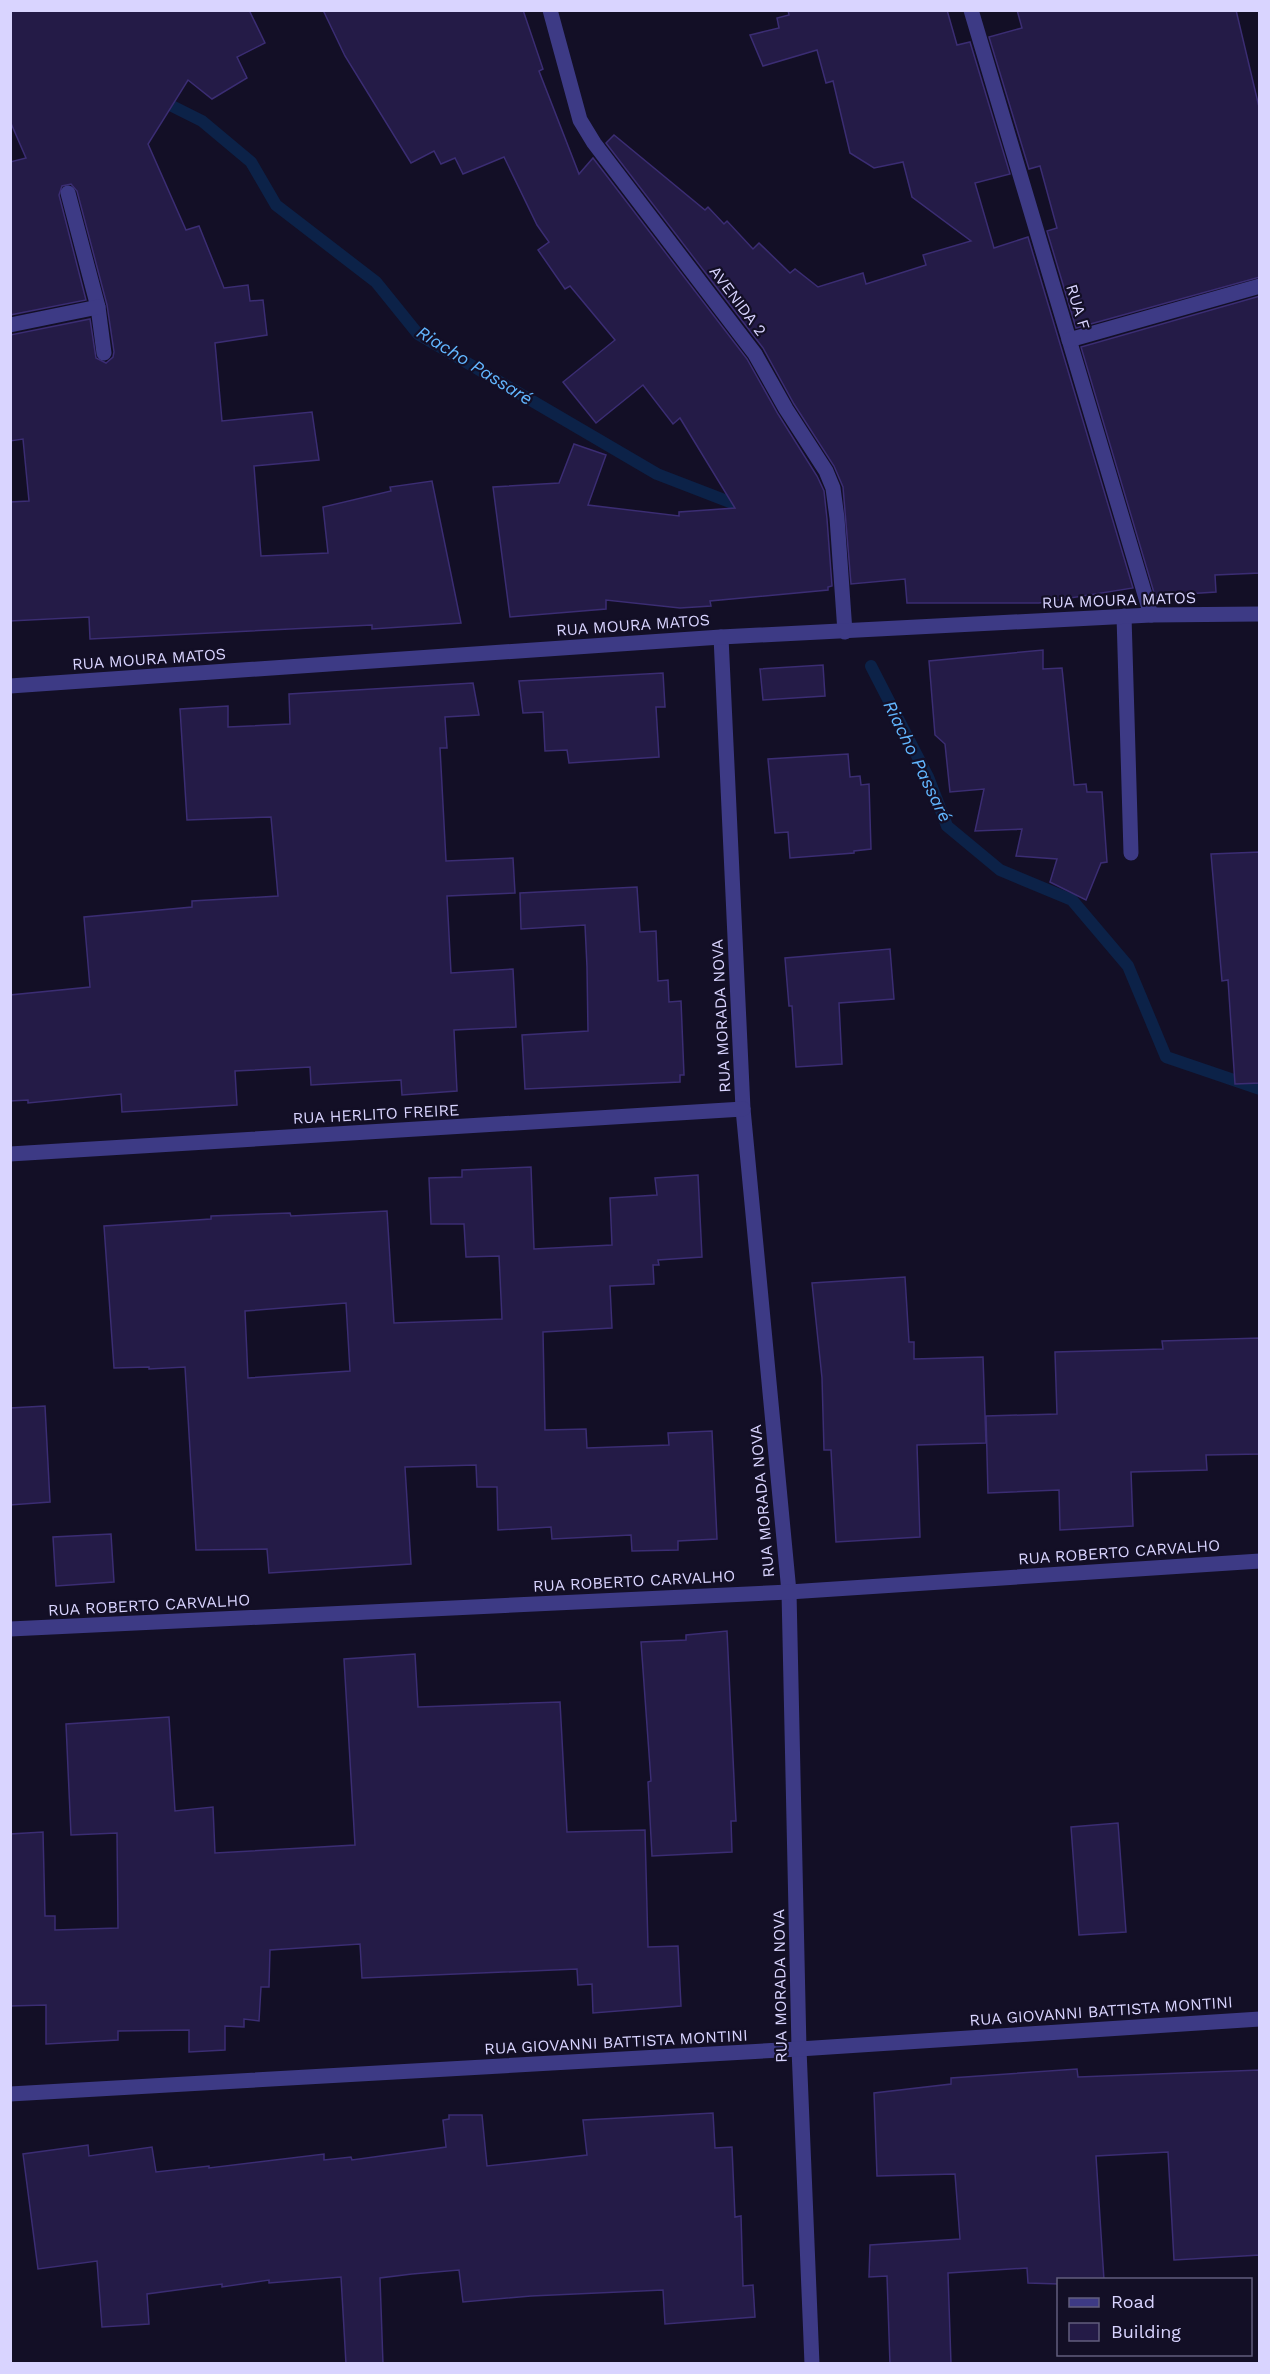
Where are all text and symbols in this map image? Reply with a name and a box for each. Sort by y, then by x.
street label: AVENIDA 2 [706,262,770,340]
street label: RUA F [1062,282,1094,332]
water label: Riacho Passaré [413,321,537,409]
street label: RUA MOURA MATOS [1042,588,1196,612]
street label: RUA MOURA MATOS [555,610,711,640]
street label: RUA MOURA MATOS [71,644,227,674]
water label: Riacho Passaré [880,697,956,825]
street label: RUA MORADA NOVA [707,938,735,1093]
street label: RUA HERLITO FREIRE [292,1100,460,1128]
street label: RUA MORADA NOVA [746,1423,778,1578]
street label: RUA ROBERTO CARVALHO [1017,1535,1221,1569]
street label: RUA ROBERTO CARVALHO [532,1566,736,1596]
street label: RUA ROBERTO CARVALHO [47,1590,251,1620]
street label: RUA MORADA NOVA [769,1909,791,2063]
street label: RUA GIOVANNI BATTISTA MONTINI [969,1992,1233,2030]
street label: RUA GIOVANNI BATTISTA MONTINI [484,2026,748,2058]
legend [1057,2278,1252,2356]
text: Road [1111,2291,1155,2312]
text: Building [1111,2321,1181,2342]

